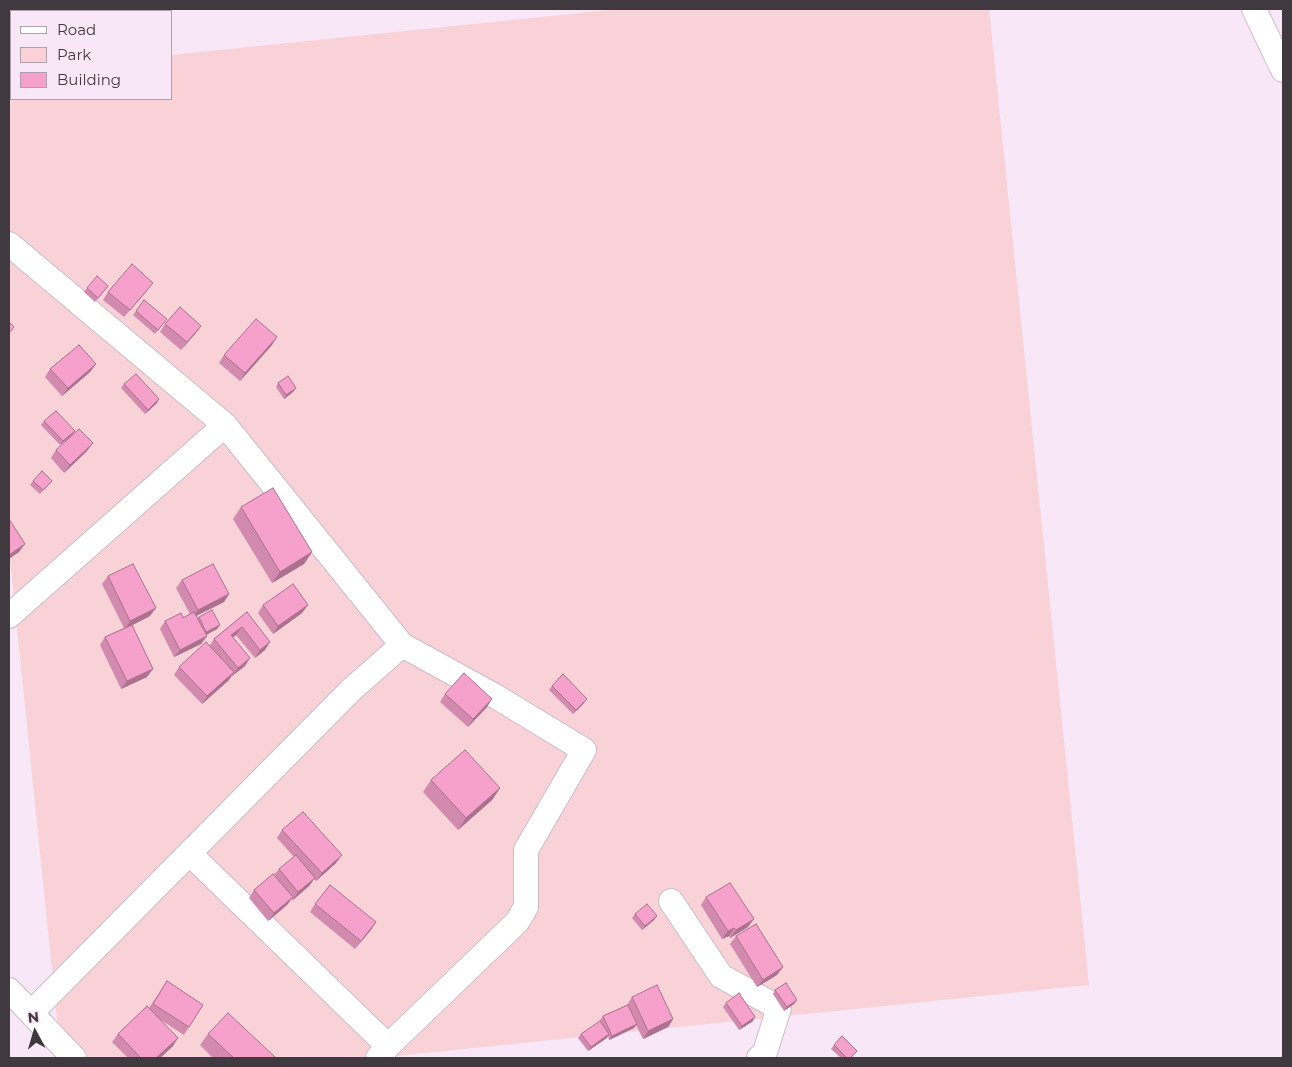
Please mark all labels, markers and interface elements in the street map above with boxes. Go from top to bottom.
legend [10,10,172,100]
text: Road [57,20,96,39]
text: Park [57,45,91,64]
text: Building [57,70,121,89]
north arrow [10,1007,60,1057]
text: N [27,1008,40,1027]

